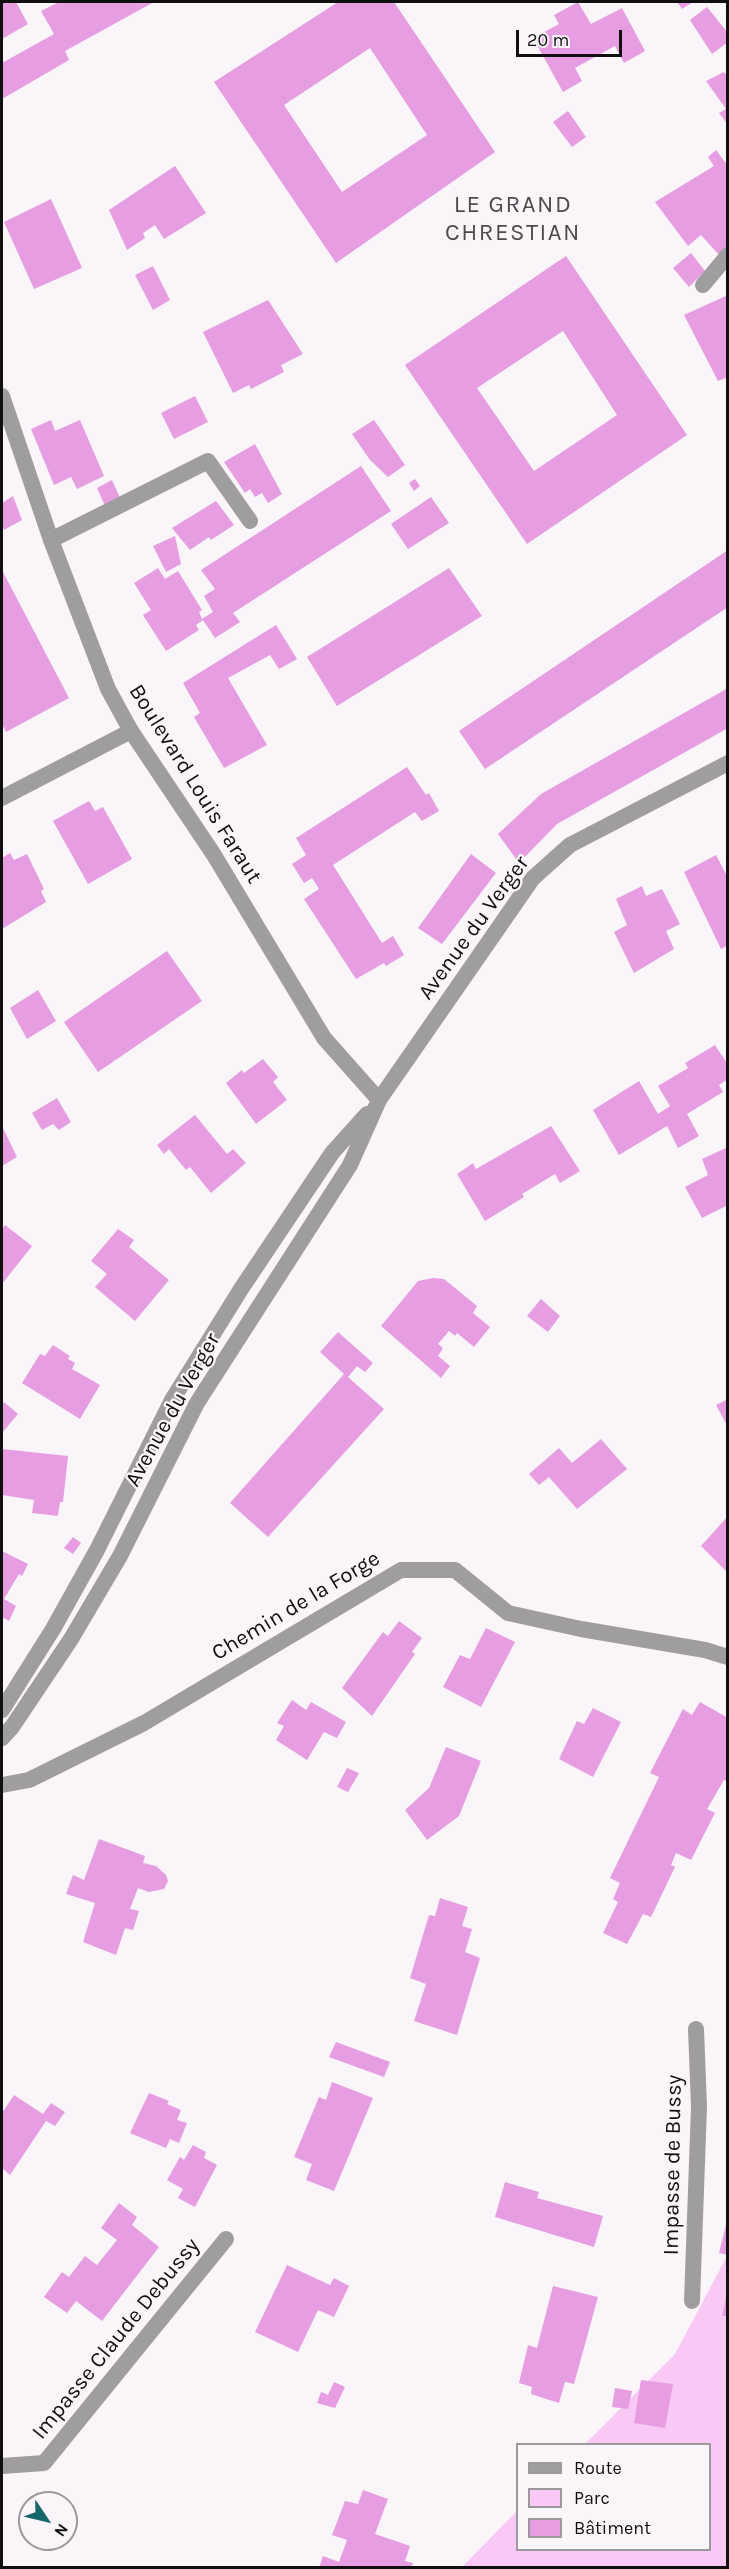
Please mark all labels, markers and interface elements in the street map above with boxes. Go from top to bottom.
scale bar [519,18,626,56]
text: 20 m [527,29,569,51]
district label: LE GRAND CHRESTIAN [445,191,581,247]
street label: Boulevard Louis Faraut [123,680,267,888]
street label: Avenue du Verger [413,851,535,1005]
street label: Avenue du Verger [120,1329,226,1491]
street label: Chemin de la Forge [207,1545,385,1667]
street label: Impasse de Bussy [658,2074,688,2256]
street label: Impasse Claude Debussy [27,2233,205,2445]
legend [516,2443,711,2551]
text: Route [574,2457,622,2479]
text: Parc [574,2487,610,2509]
north arrow [18,2491,78,2551]
text: Bâtiment [574,2517,651,2539]
text: N [50,2520,73,2541]

